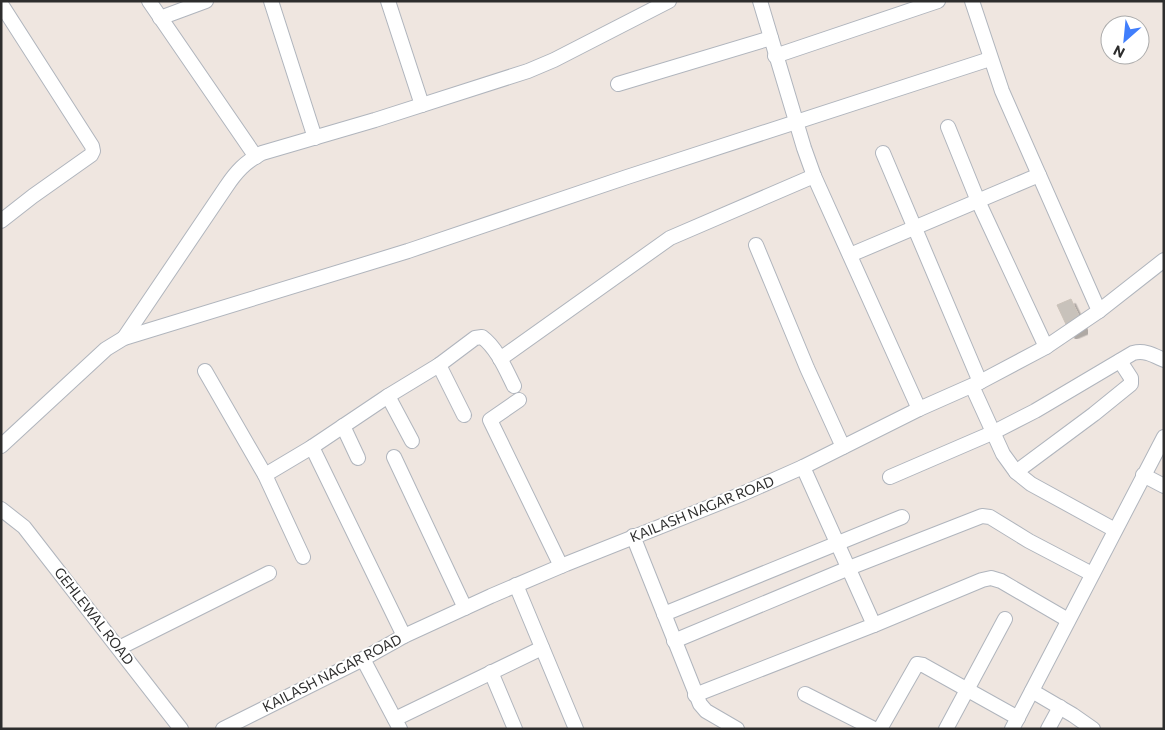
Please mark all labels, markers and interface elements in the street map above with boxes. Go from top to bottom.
north arrow [1100,15,1150,65]
text: N [1110,42,1127,62]
street label: KAILASH NAGAR ROAD [627,472,776,545]
street label: GEHLEWAL ROAD [51,564,138,668]
street label: KAILASH NAGAR ROAD [259,630,404,715]

